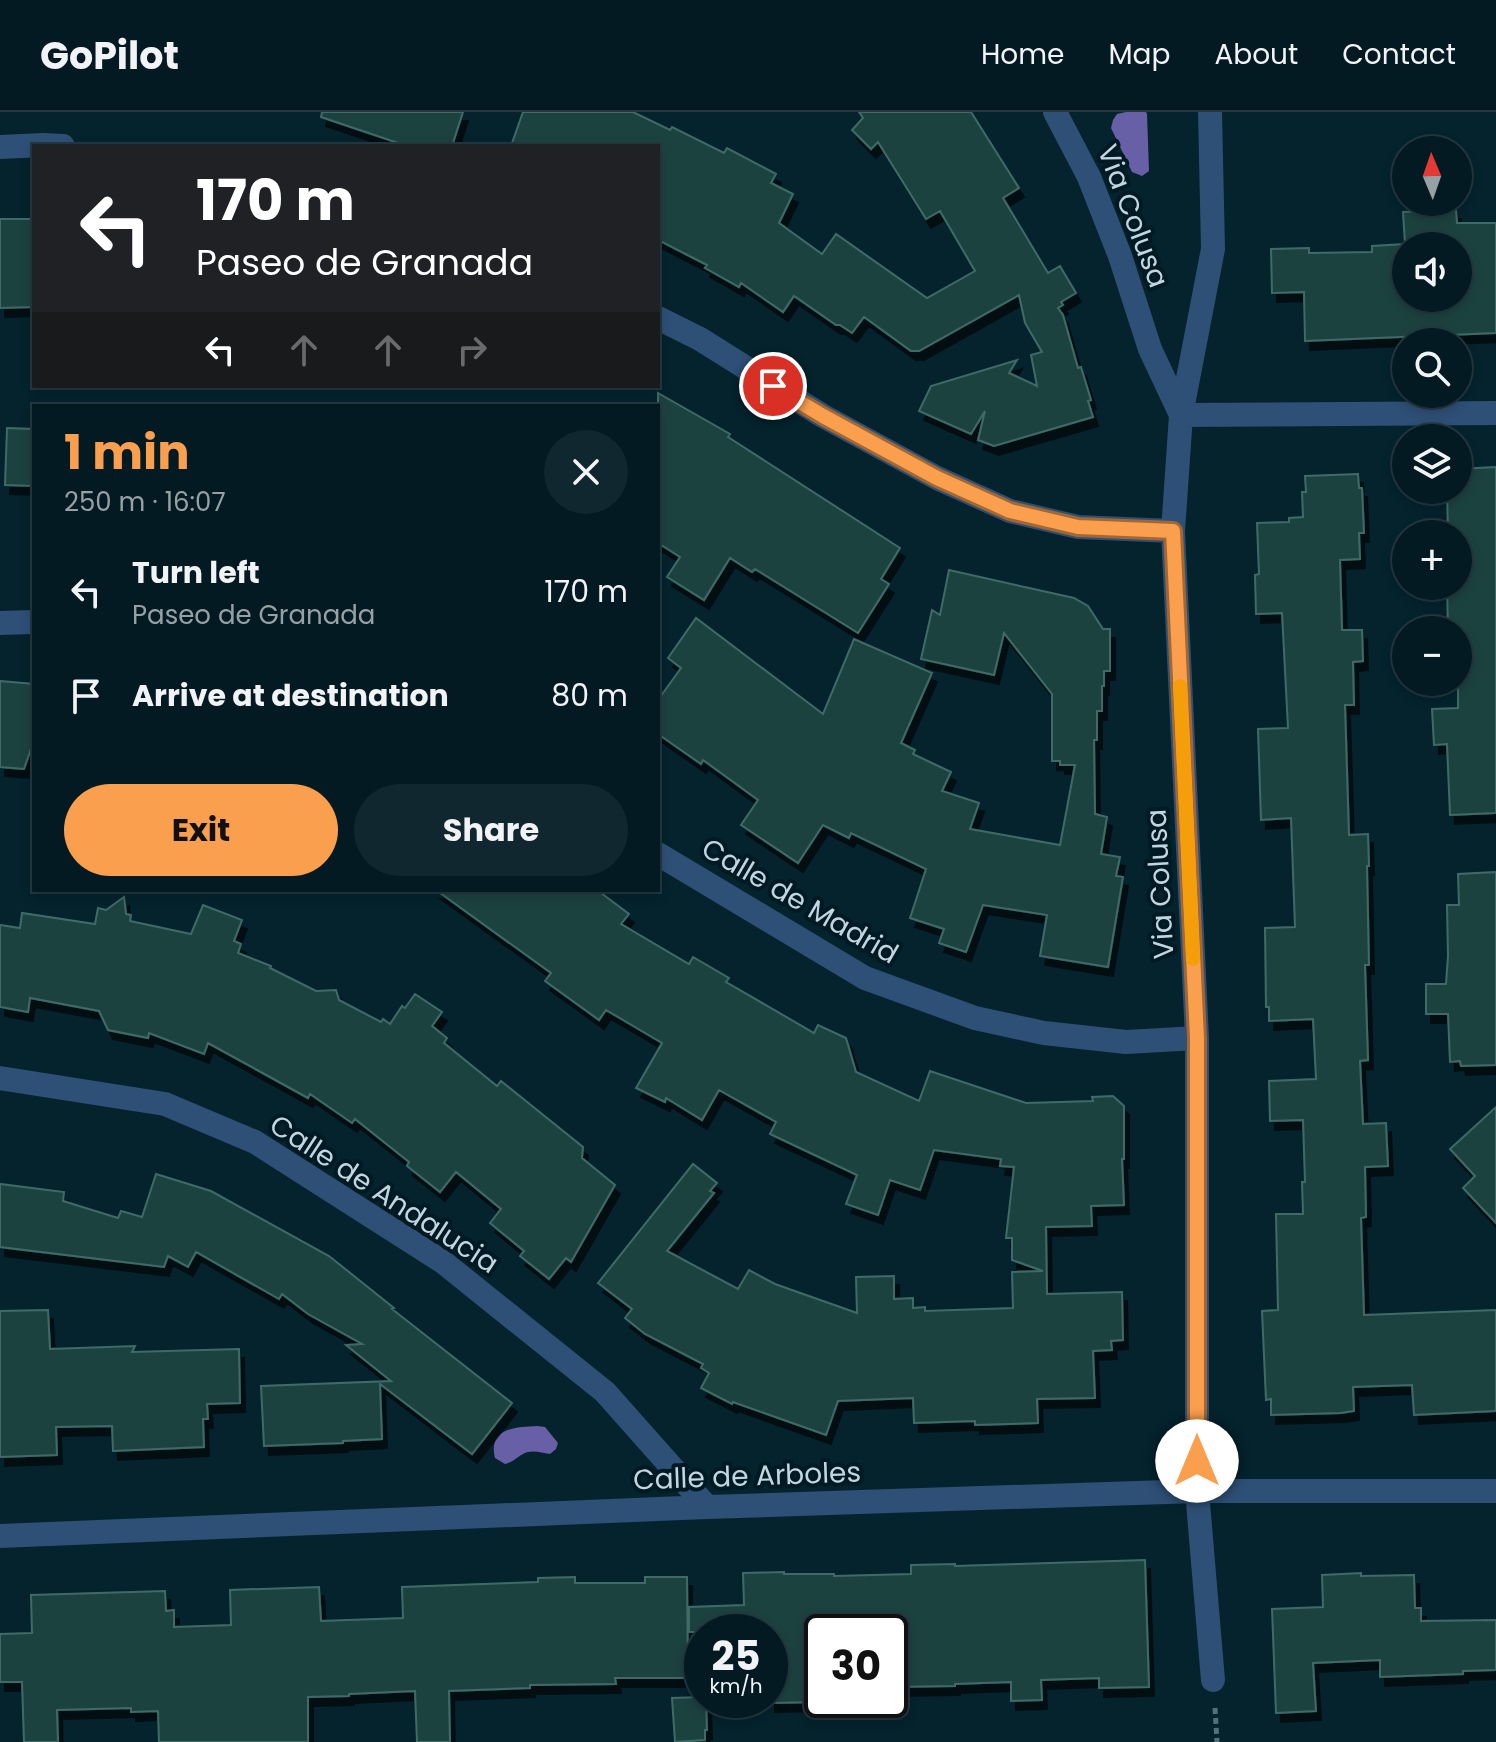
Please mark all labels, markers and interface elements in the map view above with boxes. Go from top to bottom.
text: GoPilot [40,29,179,82]
text: Home [981,35,1064,74]
text: Map [1108,35,1170,74]
text: About [1214,35,1298,74]
text: Contact [1342,35,1456,74]
north arrow [1392,136,1472,216]
map controls [1392,136,1472,696]
street label: Via Colusa [1088,139,1178,293]
text: 170 m [196,161,355,240]
icon: left [64,176,168,280]
button: sound [1392,232,1472,312]
text: Paseo de Granada [196,237,533,288]
icon: left [198,328,242,372]
icon: ahead [282,328,326,372]
icon: ahead [366,328,410,372]
icon: right [450,328,494,372]
button: search [1392,328,1472,408]
pin [739,352,807,420]
icon: arrive [751,364,795,408]
text: 1 min [64,419,190,486]
button: layers [1392,424,1472,504]
button: close [544,430,628,514]
text: 250 m · 16:07 [64,484,226,520]
button: + [1392,520,1472,600]
text: Turn left [132,551,260,594]
icon: left [64,570,108,614]
text: 170 m [544,570,628,613]
text: Paseo de Granada [132,597,375,633]
button: − [1392,616,1472,696]
icon: arrive [64,674,108,718]
text: Arrive at destination [132,674,449,717]
text: 80 m [551,674,628,717]
button: Exit [64,784,338,876]
button: Share [354,784,628,876]
street label: Via Colusa [1137,808,1183,960]
street label: Calle de Madrid [694,829,906,973]
street label: Calle de Andalucia [262,1105,506,1283]
position arrow [1155,1419,1239,1503]
street label: Calle de Arboles [632,1453,862,1499]
speed limit sign: 30 [804,1614,908,1718]
text: 25 [712,1628,760,1684]
text: km/h [709,1672,763,1700]

